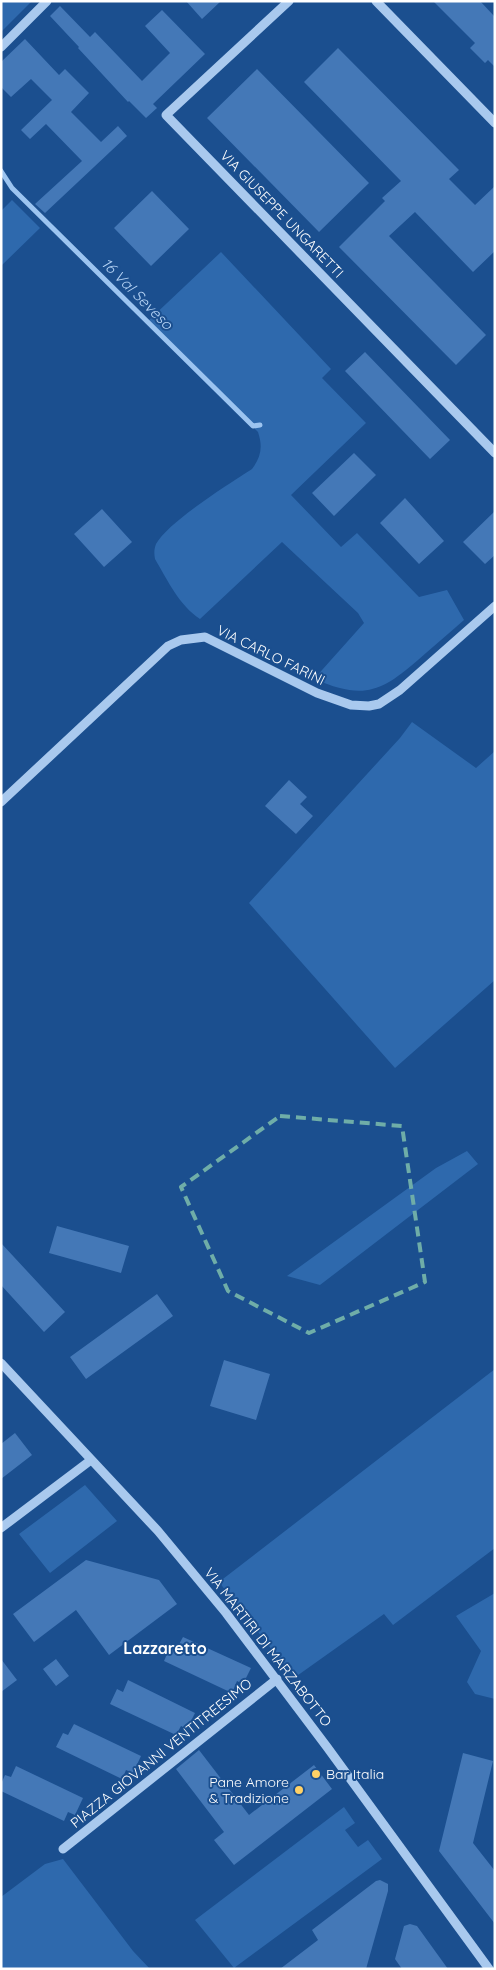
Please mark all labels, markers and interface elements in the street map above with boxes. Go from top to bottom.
street label: VIA GIUSEPPE UNGARETTI [216,147,348,281]
water label: 16 Val Seveso [98,254,178,334]
street label: VIA CARLO FARINI [214,621,328,689]
street label: VIA MARTIRI DI MARZABOTTO [200,1564,336,1730]
district label: Lazzaretto [123,1638,207,1658]
street label: PIAZZA GIOVANNI VENTITREESIMO [67,1674,255,1832]
place label: Bar Italia [326,1765,384,1783]
marker: Bar Italia [310,1768,322,1780]
place label: Pane Amore & Tradizione [209,1773,289,1807]
marker: Pane Amore & Tradizione [293,1784,305,1796]

